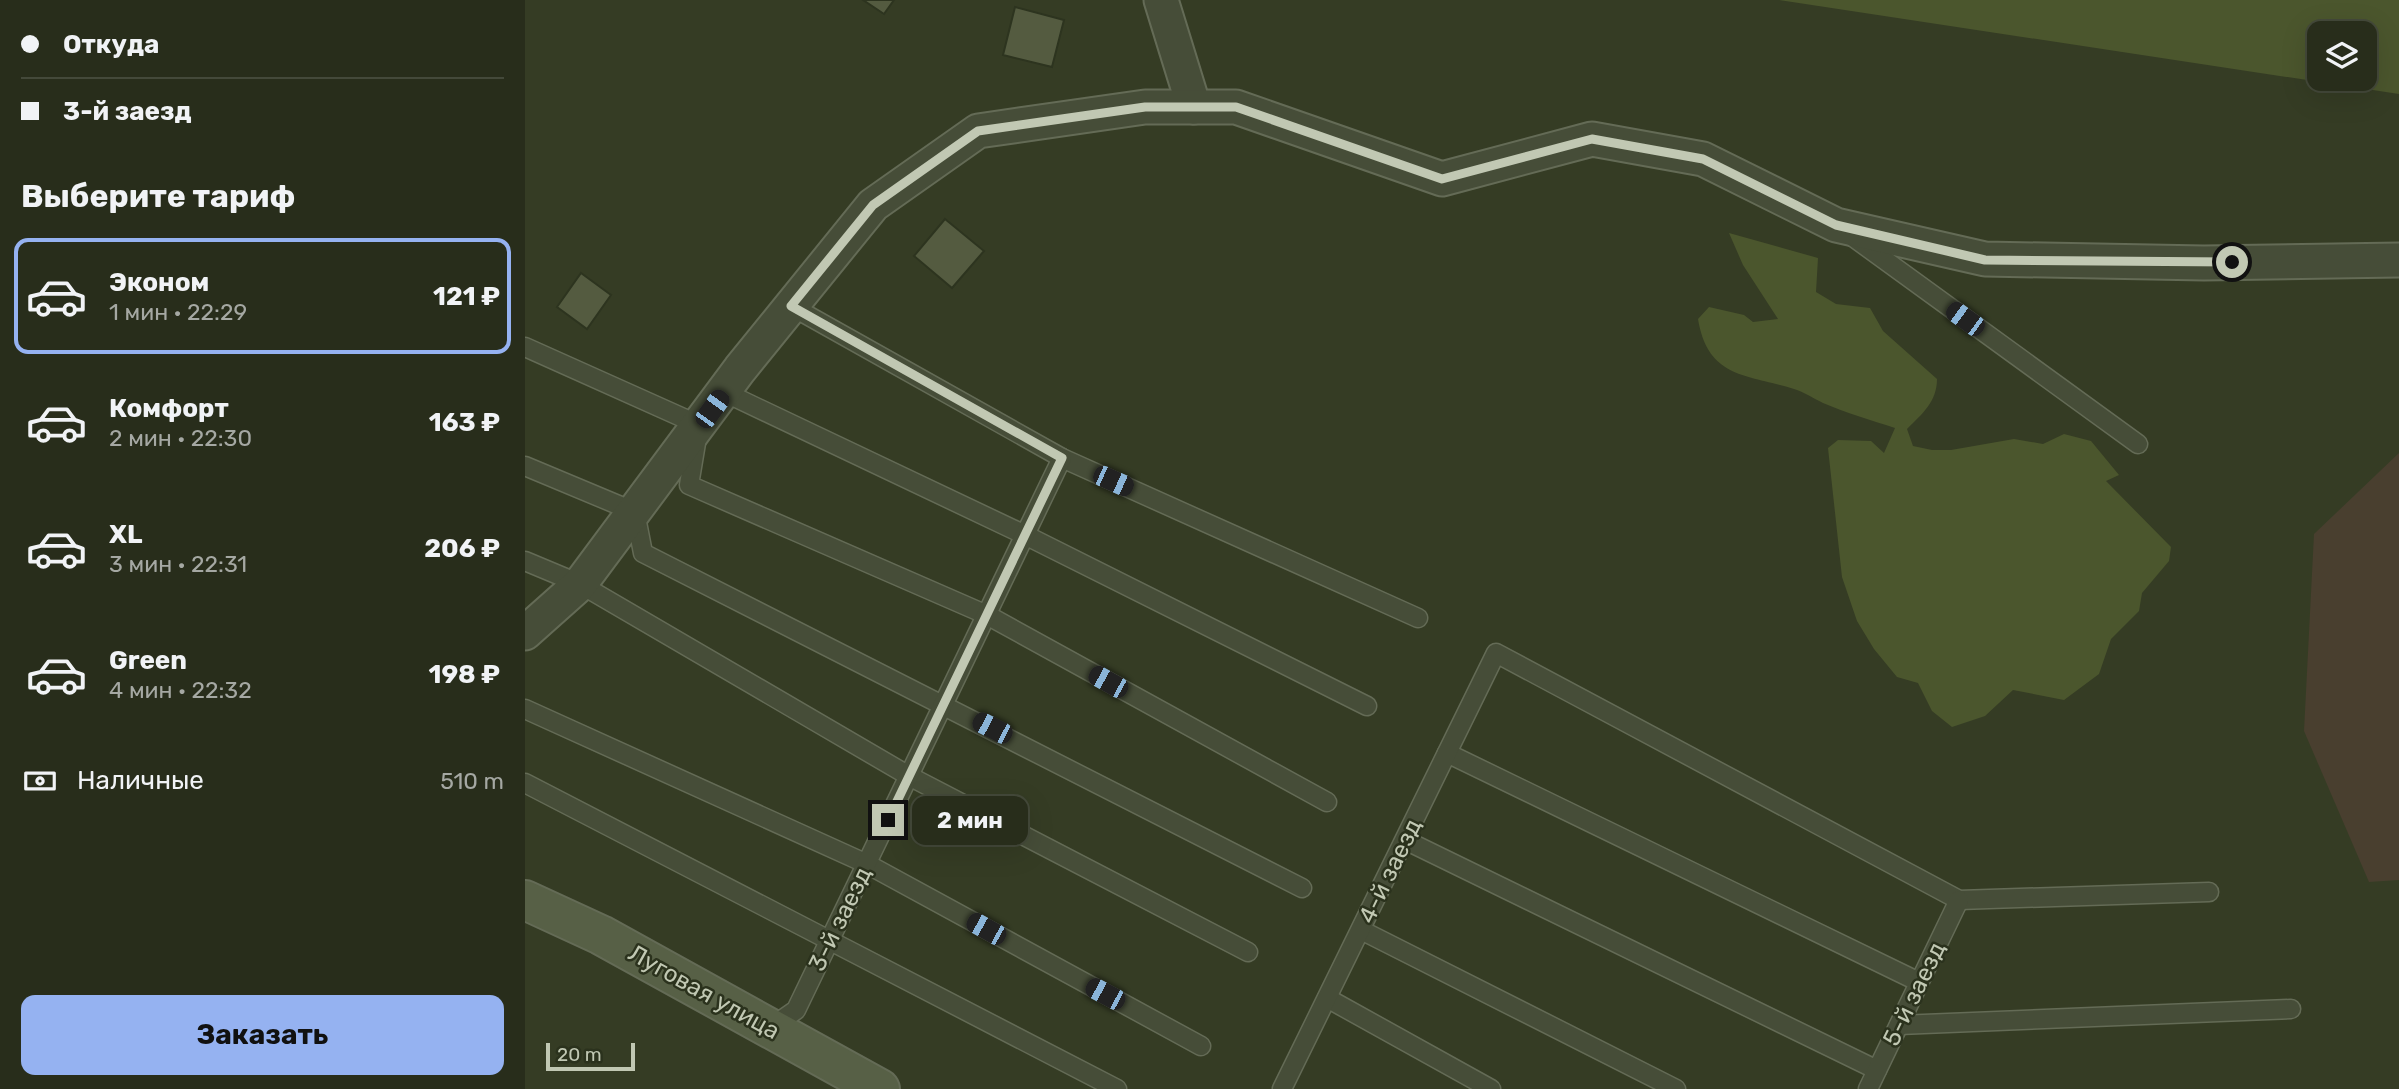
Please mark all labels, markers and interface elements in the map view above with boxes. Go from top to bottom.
map controls [2307,21,2377,91]
button: layers [2307,21,2377,91]
text: Откуда [63,29,159,60]
text: 3-й заезд [63,96,192,127]
text: Выберите тариф [21,177,295,215]
route start [2216,246,2248,278]
icon: car [25,265,88,328]
text: Эконом [109,267,209,298]
text: 121 ₽ [433,281,500,312]
text: 1 мин · 22:29 [109,298,247,326]
car [1942,298,1989,340]
car [692,386,733,432]
icon: car [25,391,88,454]
text: Комфорт [109,393,229,424]
text: 163 ₽ [429,407,500,438]
text: 2 мин · 22:30 [109,424,252,452]
car [1090,463,1137,499]
icon: car [25,517,88,580]
text: XL [109,519,142,550]
text: 206 ₽ [424,533,500,564]
text: 3 мин · 22:31 [109,550,247,578]
icon: car [25,643,88,706]
text: Green [109,645,187,676]
text: 198 ₽ [429,659,500,690]
car [1085,663,1132,701]
text: 4 мин · 22:32 [109,676,252,704]
car [969,709,1016,747]
icon: cash [21,762,59,800]
text: Наличные [77,765,204,796]
text: 510 m [440,767,504,795]
callout: 2 мин [913,796,1028,844]
route end [872,804,904,836]
text: 2 мин [937,806,1003,834]
street label: 4-й заезд [1353,814,1427,928]
street label: 3-й заезд [803,862,877,976]
car [963,910,1010,948]
street label: 5-й заезд [1877,938,1951,1050]
street label: Луговая улица [623,939,785,1045]
car [1082,975,1129,1013]
button: Заказать [21,995,504,1075]
scale bar [546,1040,635,1072]
text: 20 m [557,1043,602,1066]

